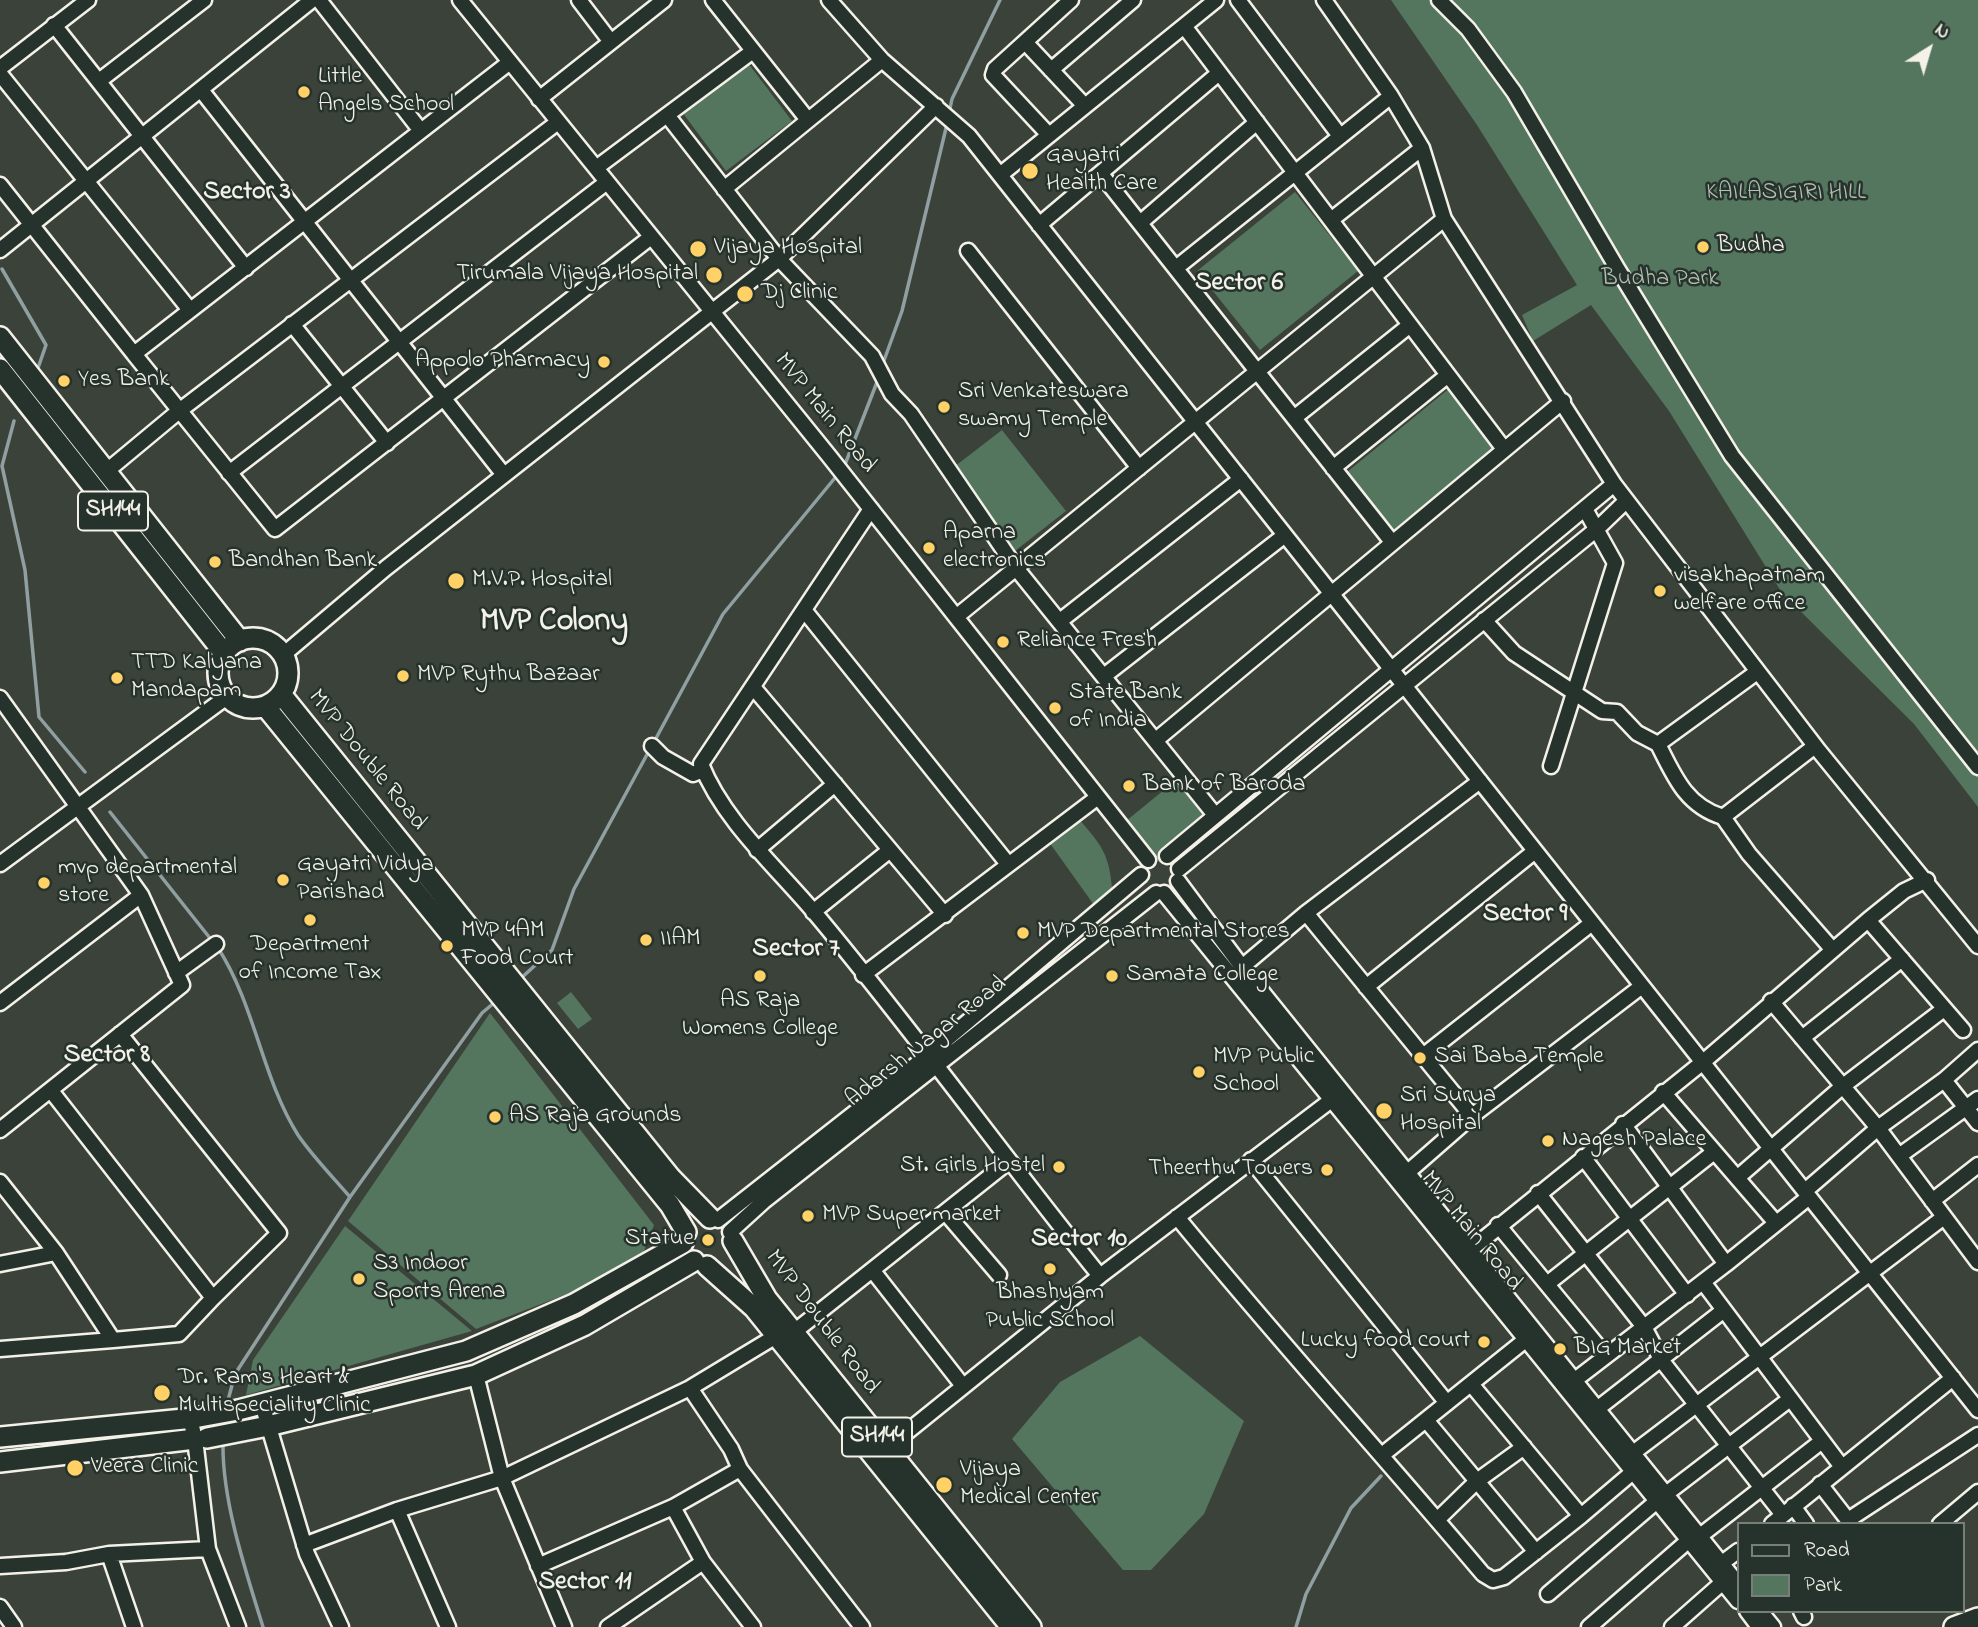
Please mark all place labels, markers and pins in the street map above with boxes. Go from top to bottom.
place label: Little Angels School [318,64,454,120]
marker: Little Angels School [296,84,312,100]
place label: Gayatri Health Care [1046,143,1157,199]
marker: Gayatri Health Care [1020,161,1040,181]
place label: Budha [1717,233,1785,261]
place label: Vijaya Hospital [714,235,862,263]
marker: Vijaya Hospital [688,239,708,259]
marker: Budha [1695,239,1711,255]
place label: Tirumala Vijaya Hospital [456,261,698,289]
marker: Tirumala Vijaya Hospital [704,265,724,285]
place label: Dj Clinic [761,280,838,308]
marker: Dj Clinic [735,284,755,304]
place label: Appolo Pharmacy [415,348,590,376]
marker: Appolo Pharmacy [596,354,612,370]
place label: Yes Bank [78,367,169,395]
marker: Yes Bank [56,373,72,389]
place label: Sri Venkateswara swamy Temple [958,379,1129,435]
marker: Sri Venkateswara swamy Temple [936,399,952,415]
place label: Aparna electronics [943,520,1046,576]
marker: Aparna electronics [921,540,937,556]
place label: Bandhan Bank [229,548,377,576]
marker: Bandhan Bank [207,554,223,570]
place label: visakhapatnam welfare office [1674,563,1825,619]
place label: M.V.P. Hospital [472,567,612,595]
marker: M.V.P. Hospital [446,571,466,591]
marker: visakhapatnam welfare office [1652,583,1668,599]
place label: Reliance Fresh [1017,628,1157,656]
marker: Reliance Fresh [995,634,1011,650]
place label: TTD Kalyana Mandapam [131,650,262,706]
place label: MVP Rythu Bazaar [417,662,600,690]
marker: MVP Rythu Bazaar [395,668,411,684]
marker: TTD Kalyana Mandapam [109,670,125,686]
place label: State Bank of India [1069,680,1182,736]
marker: State Bank of India [1047,700,1063,716]
place label: Bank of Baroda [1143,772,1306,800]
marker: Bank of Baroda [1121,778,1137,794]
place label: Gayatri Vidya Parishad [297,852,434,908]
place label: mvp departmental store [58,855,237,911]
marker: Gayatri Vidya Parishad [275,872,291,888]
marker: mvp departmental store [36,875,52,891]
marker: Department of Income Tax [302,912,318,928]
place label: MVP 4AM Food Court [461,918,574,974]
place label: MVP Departmental Stores [1037,919,1290,947]
marker: MVP Departmental Stores [1015,925,1031,941]
place label: IIAM [660,926,701,954]
place label: Department of Income Tax [238,932,382,988]
marker: IIAM [638,932,654,948]
marker: MVP 4AM Food Court [439,938,455,954]
place label: Samata College [1126,962,1278,990]
marker: AS Raja Womens College [752,968,768,984]
marker: Samata College [1104,968,1120,984]
place label: AS Raja Womens College [682,988,838,1044]
place label: MVP Public School [1213,1044,1314,1100]
place label: Sai Baba Temple [1434,1044,1604,1072]
marker: Sai Baba Temple [1412,1050,1428,1066]
marker: MVP Public School [1191,1064,1207,1080]
place label: Sri Surya Hospital [1400,1083,1496,1139]
marker: Sri Surya Hospital [1374,1101,1394,1121]
place label: AS Raja Grounds [509,1103,681,1131]
marker: AS Raja Grounds [487,1109,503,1125]
place label: Nagesh Palace [1562,1127,1706,1155]
marker: Nagesh Palace [1540,1133,1556,1149]
place label: St. Girls Hostel [900,1153,1045,1181]
place label: Theerthu Towers [1148,1156,1313,1184]
marker: St. Girls Hostel [1051,1159,1067,1175]
marker: Theerthu Towers [1319,1162,1335,1178]
place label: MVP Super market [822,1202,1001,1230]
marker: MVP Super market [800,1208,816,1224]
place label: Statue [625,1226,694,1254]
marker: Statue [700,1232,716,1248]
place label: S3 Indoor Sports Arena [373,1251,505,1307]
marker: Bhashyam Public School [1042,1261,1058,1277]
marker: S3 Indoor Sports Arena [351,1271,367,1287]
place label: Bhashyam Public School [986,1280,1114,1336]
place label: Lucky food court [1301,1328,1470,1356]
marker: Lucky food court [1476,1334,1492,1350]
place label: BIG Market [1574,1335,1681,1363]
marker: BIG Market [1552,1341,1568,1357]
place label: Dr. Ram's Heart & Multispeciality Clinic [178,1365,371,1421]
marker: Dr. Ram's Heart & Multispeciality Clinic [152,1383,172,1403]
place label: Veera Clinic [91,1454,199,1482]
place label: Vijaya Medical Center [960,1457,1099,1513]
marker: Veera Clinic [65,1458,85,1478]
marker: Vijaya Medical Center [934,1475,954,1495]

